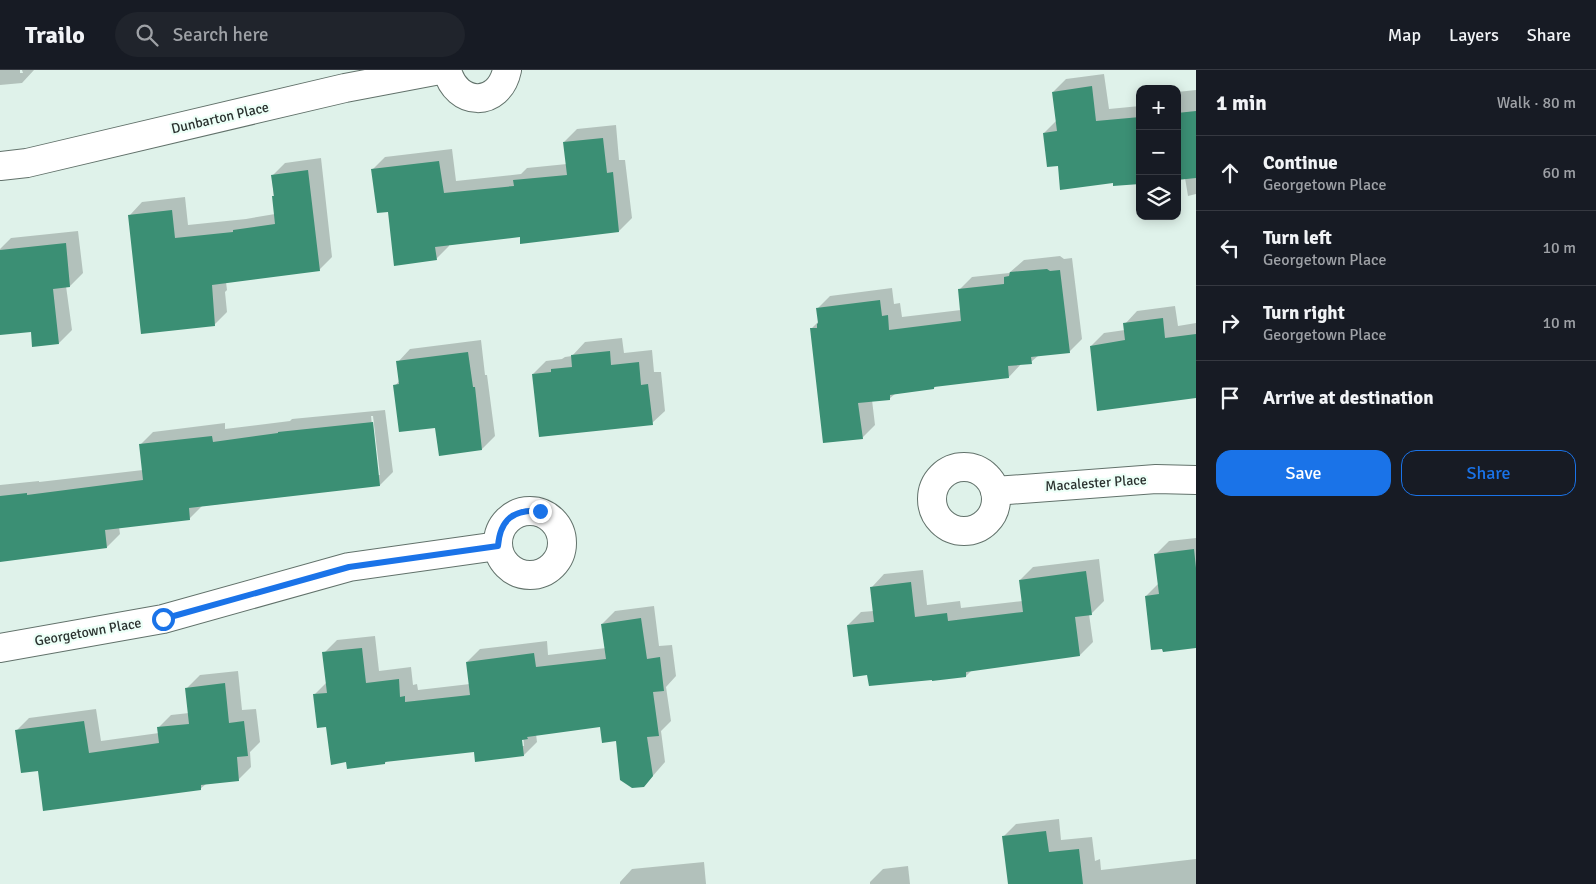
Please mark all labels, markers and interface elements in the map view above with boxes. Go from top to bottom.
search box [115,12,465,57]
text: Trailo [25,20,85,50]
icon: search [133,21,161,49]
text: Search here [173,23,269,47]
text: Map [1388,24,1421,46]
text: Layers [1449,24,1499,46]
text: Share [1527,24,1571,46]
map controls [1136,85,1181,220]
button: + [1136,85,1181,130]
text: 1 min [1216,90,1267,116]
text: Walk · 80 m [1497,93,1576,113]
street label: Dunbarton Place [170,99,270,137]
button: − [1136,130,1181,175]
text: Continue [1263,151,1338,175]
icon: ahead [1216,159,1244,187]
text: 60 m [1542,163,1576,183]
button: layers [1136,175,1181,220]
text: Georgetown Place [1263,175,1387,195]
text: Turn left [1263,226,1332,250]
icon: left [1216,234,1244,262]
text: 10 m [1542,238,1576,258]
text: Georgetown Place [1263,250,1387,270]
text: Turn right [1263,301,1345,325]
icon: right [1216,309,1244,337]
text: 10 m [1542,313,1576,333]
text: Georgetown Place [1263,325,1387,345]
icon: arrive [1216,384,1244,412]
text: Arrive at destination [1263,386,1434,410]
button: Save [1216,450,1391,496]
button: Share [1401,450,1576,496]
street label: Macalester Place [1045,471,1147,495]
route end [529,500,552,523]
route start [152,608,175,631]
street label: Georgetown Place [33,614,143,650]

